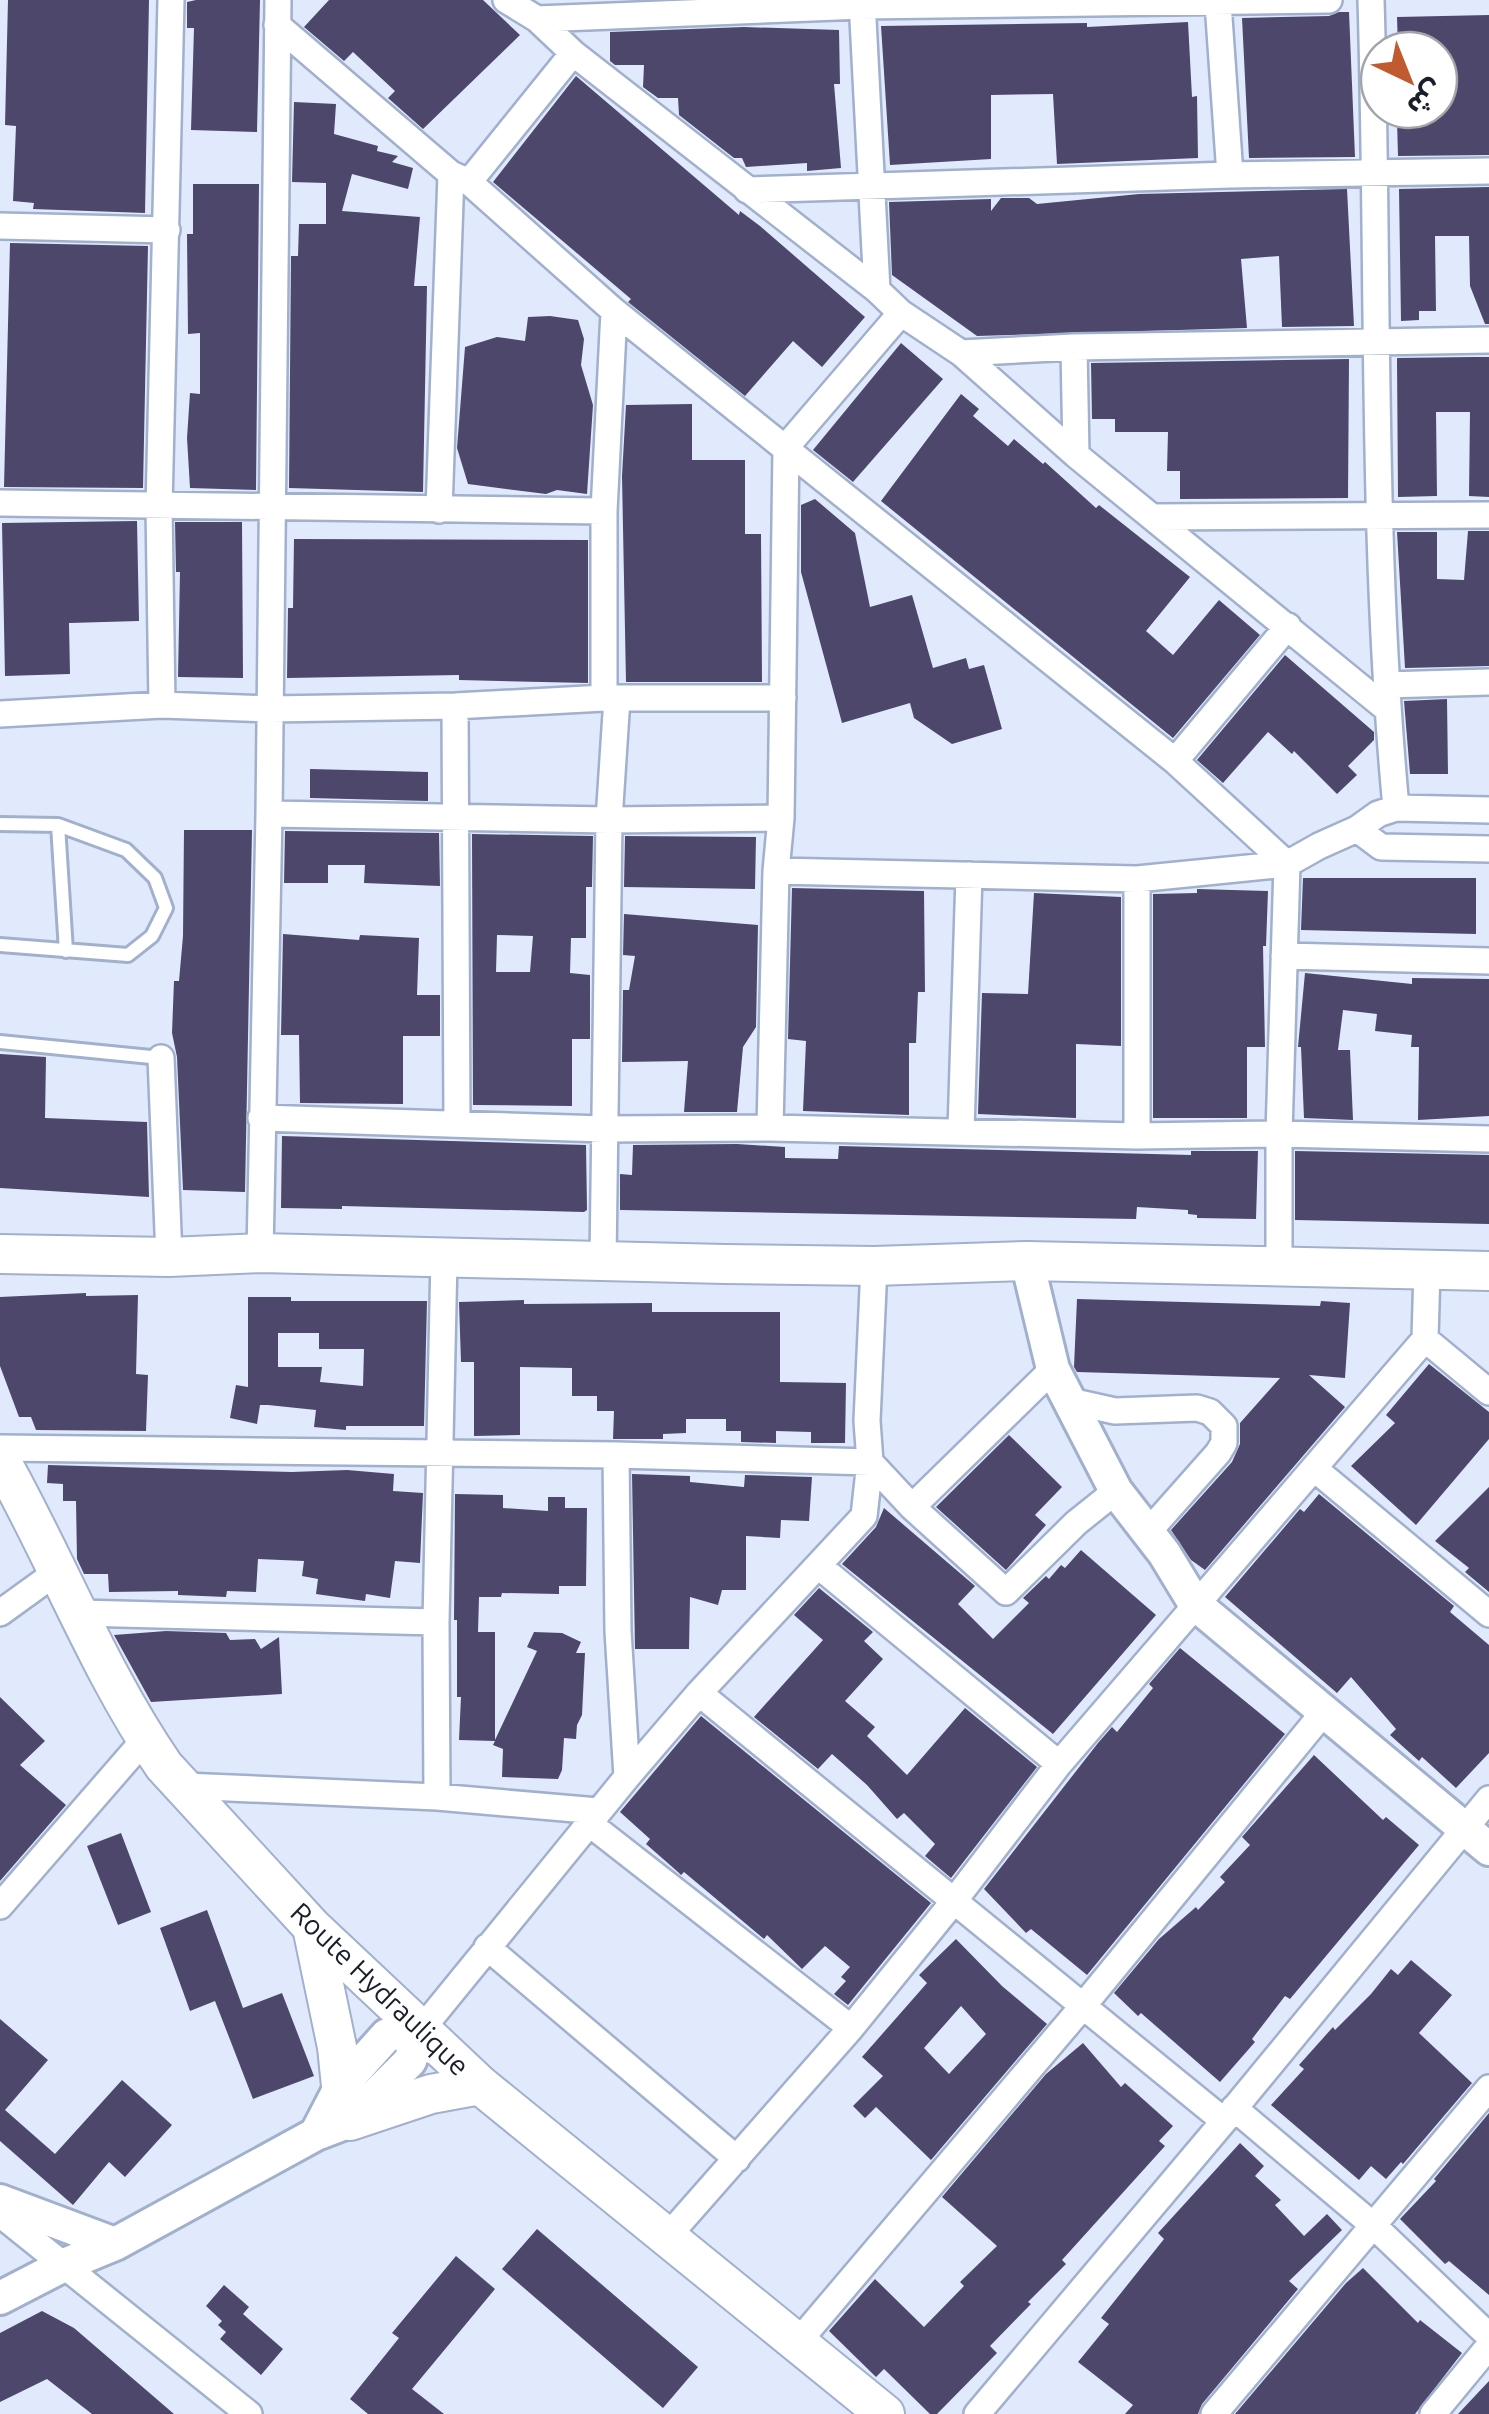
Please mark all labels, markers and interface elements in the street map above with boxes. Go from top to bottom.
north arrow [1359,30,1459,130]
text: ش [1401,73,1451,123]
street label: Route Hydraulique [285,1896,476,2081]

